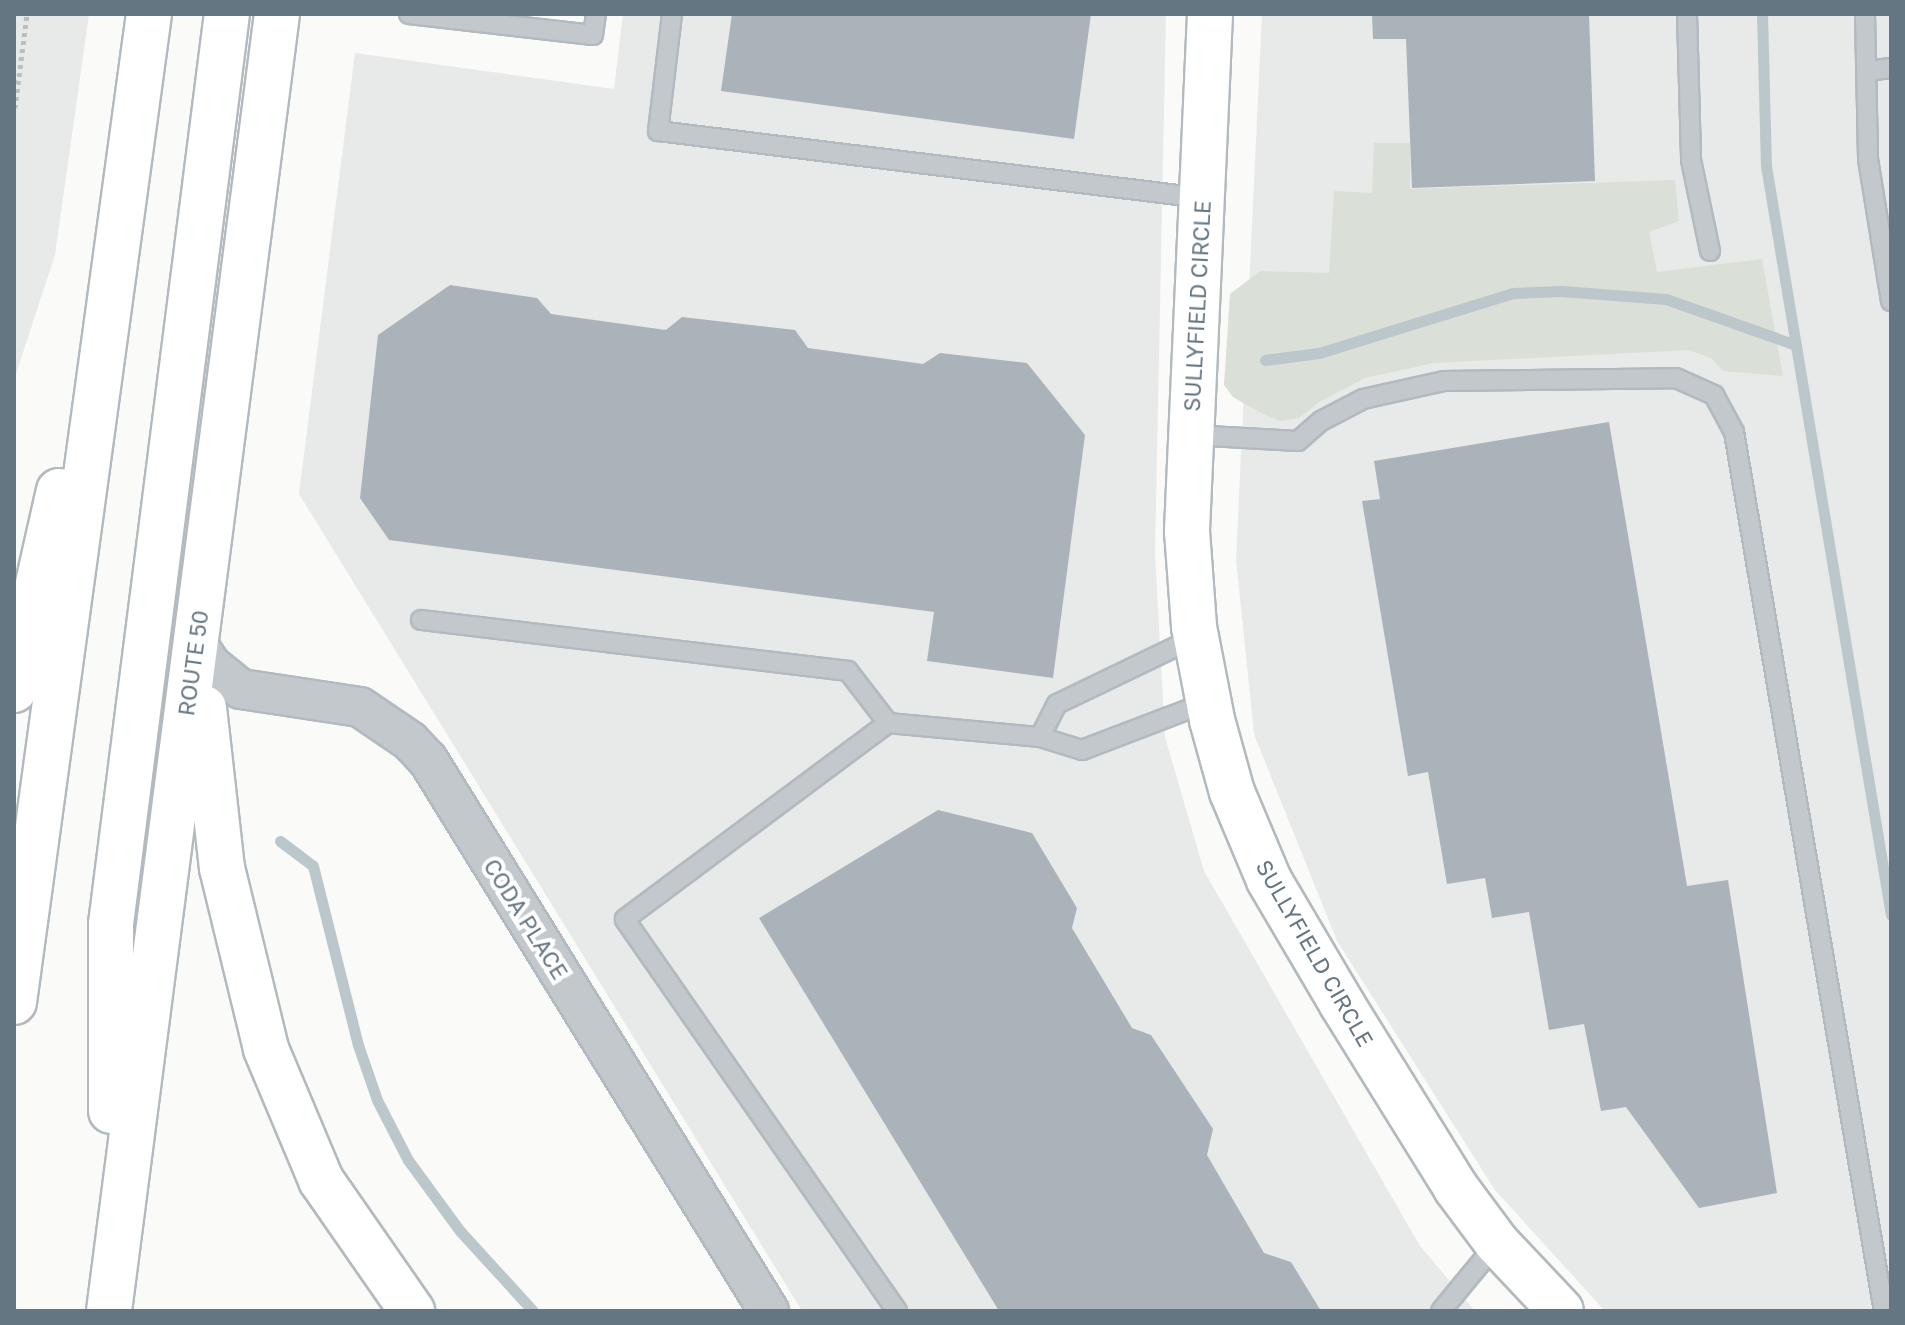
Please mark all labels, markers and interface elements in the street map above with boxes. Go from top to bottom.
street label: SULLYFIELD CIRCLE [1178,200,1216,412]
street label: ROUTE 50 [173,609,213,717]
street label: CODA PLACE [479,854,573,984]
street label: SULLYFIELD CIRCLE [1251,855,1379,1051]

